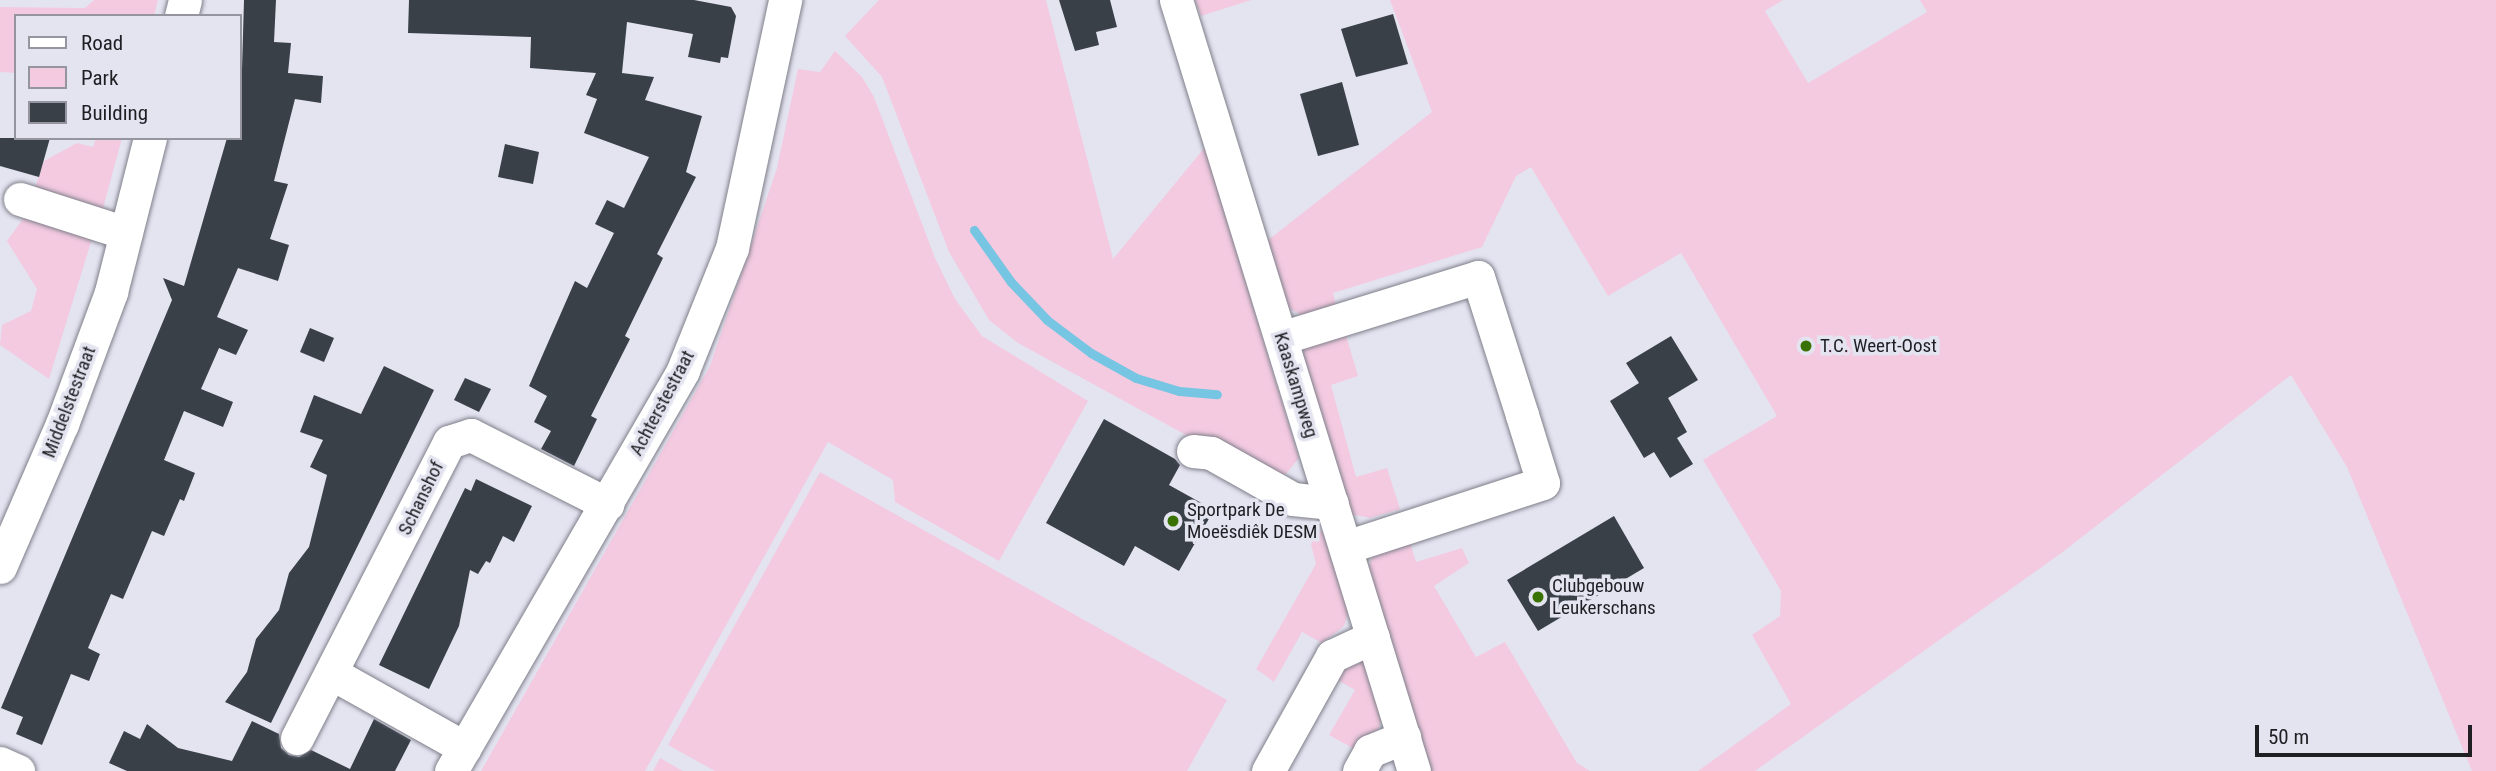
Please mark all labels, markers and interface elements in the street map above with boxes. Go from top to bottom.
legend [14,14,242,140]
text: Road [81,31,123,55]
text: Park [81,66,118,90]
text: Building [81,101,148,125]
street label: Kaaskampweg [1269,329,1323,441]
place label: T.C. Weert-Oost [1820,335,1937,357]
marker: T.C. Weert-Oost [1798,338,1814,354]
street label: Middelstestraat [37,343,101,461]
street label: Achterstestraat [625,346,699,460]
street label: Schanshof [393,457,449,539]
place label: Sportpark De Moeësdiêk DESM [1187,499,1317,543]
marker: Sportpark De Moeësdiêk DESM [1165,513,1181,529]
place label: Clubgebouw Leukerschans [1552,575,1656,619]
marker: Clubgebouw Leukerschans [1530,589,1546,605]
scale bar [2258,712,2475,756]
text: 50 m [2268,725,2309,749]

